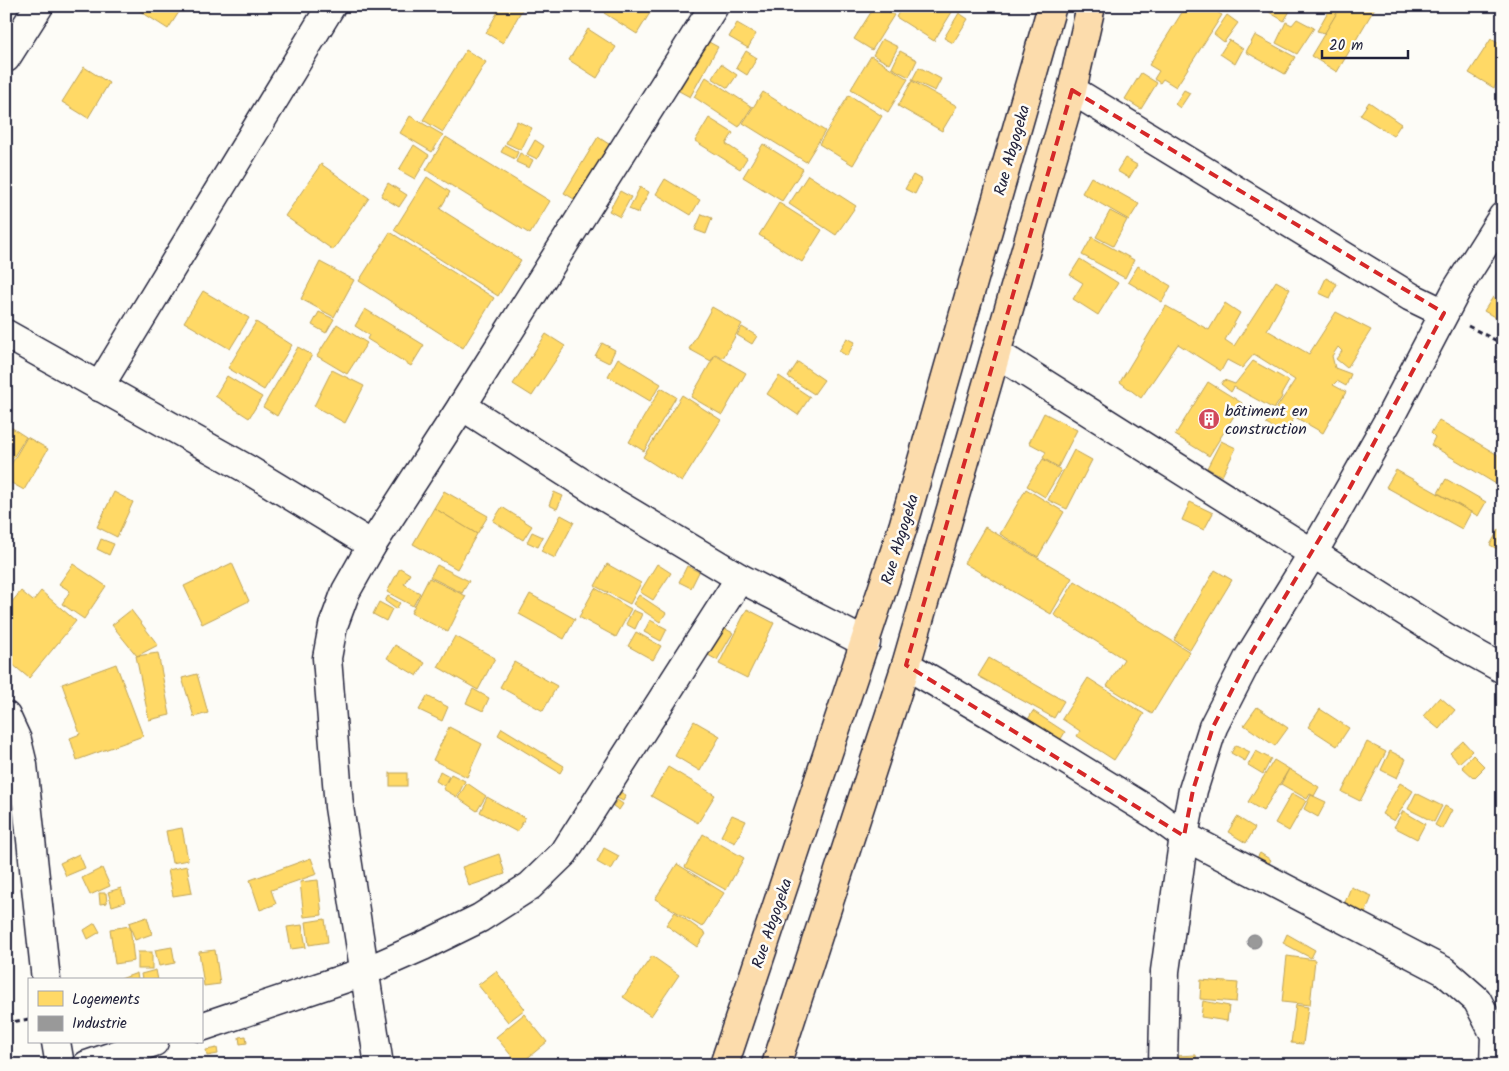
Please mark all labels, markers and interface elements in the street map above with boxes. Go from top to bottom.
scale bar [1322,28,1408,60]
text: 20 m [1329,34,1363,58]
street label: Rue Abgogeka [988,102,1037,199]
place label: bâtiment en construction [1225,399,1308,442]
building icon: bâtiment en construction [1197,407,1221,431]
street label: Rue Abgogeka [875,491,926,588]
street label: Rue Abgogeka [745,875,799,972]
legend [28,978,202,1044]
text: Logements [72,988,140,1012]
text: Industrie [72,1012,127,1036]

